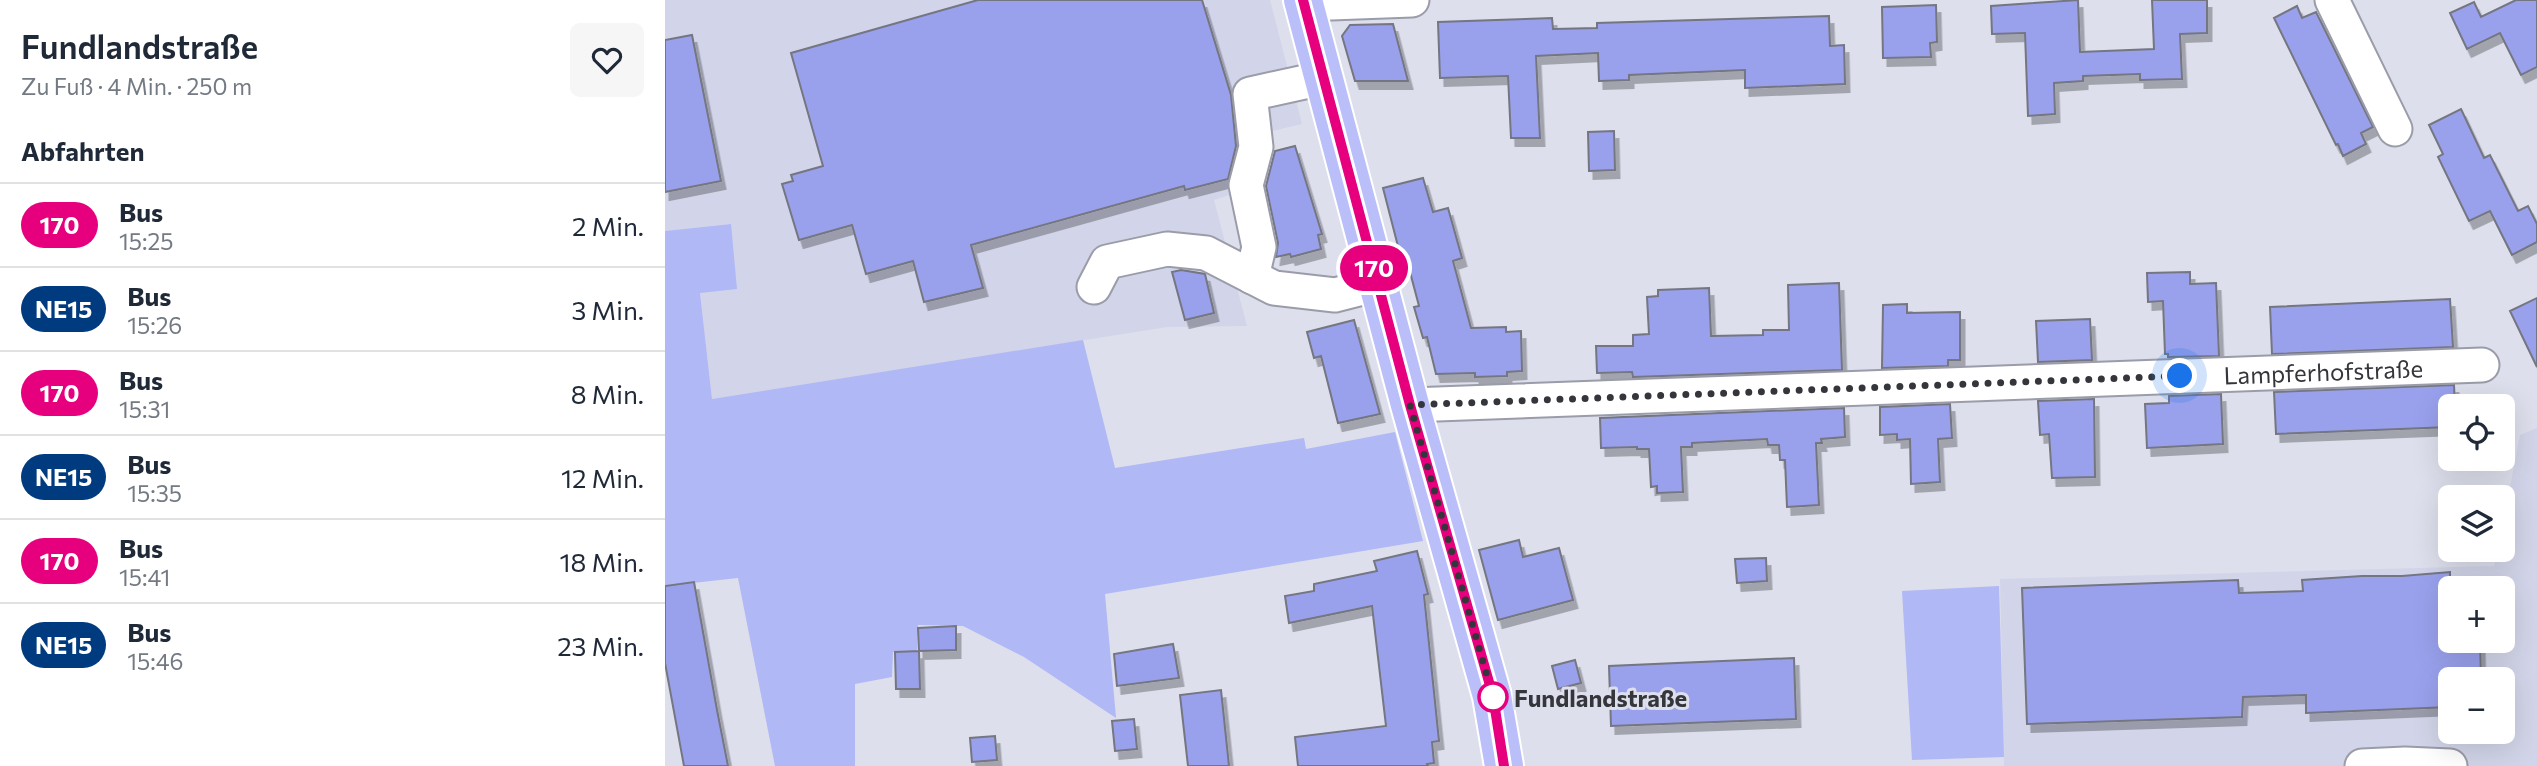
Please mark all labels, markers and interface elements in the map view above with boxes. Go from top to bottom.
button: heart [570,23,644,97]
text: Fundlandstraße [21,25,258,66]
text: Zu Fuß · 4 Min. · 250 m [21,72,252,100]
text: Abfahrten [21,135,144,166]
text: Bus [119,196,163,227]
text: 170 [40,210,79,239]
text: 2 Min. [572,210,644,241]
text: 15:25 [119,227,173,255]
line badge: 170 [1334,245,1414,291]
text: 170 [1354,253,1394,282]
text: Bus [127,280,171,311]
text: NE15 [35,294,92,323]
text: 3 Min. [572,294,644,325]
text: 15:26 [127,311,182,339]
street label: Lampferhofstraße [2223,353,2424,389]
your location [2162,358,2197,393]
text: Bus [119,364,163,395]
text: 170 [40,378,79,407]
text: 8 Min. [571,378,644,409]
map controls [2438,394,2515,744]
button: locate [2438,394,2515,471]
text: 15:31 [119,395,170,423]
text: Bus [127,448,171,479]
text: NE15 [35,462,92,491]
text: 12 Min. [561,462,644,493]
text: 15:35 [127,479,182,507]
button: layers [2438,485,2515,562]
text: Bus [119,532,163,563]
text: 170 [40,546,79,575]
text: 18 Min. [560,546,644,577]
text: 15:41 [119,563,170,591]
button: + [2438,576,2515,653]
text: Bus [127,616,171,647]
text: NE15 [35,630,92,659]
text: 23 Min. [557,630,644,661]
text: 15:46 [127,647,183,675]
button: − [2438,667,2515,744]
marker: Fundlandstraße [1478,682,1508,712]
place label: Fundlandstraße [1514,683,1687,712]

